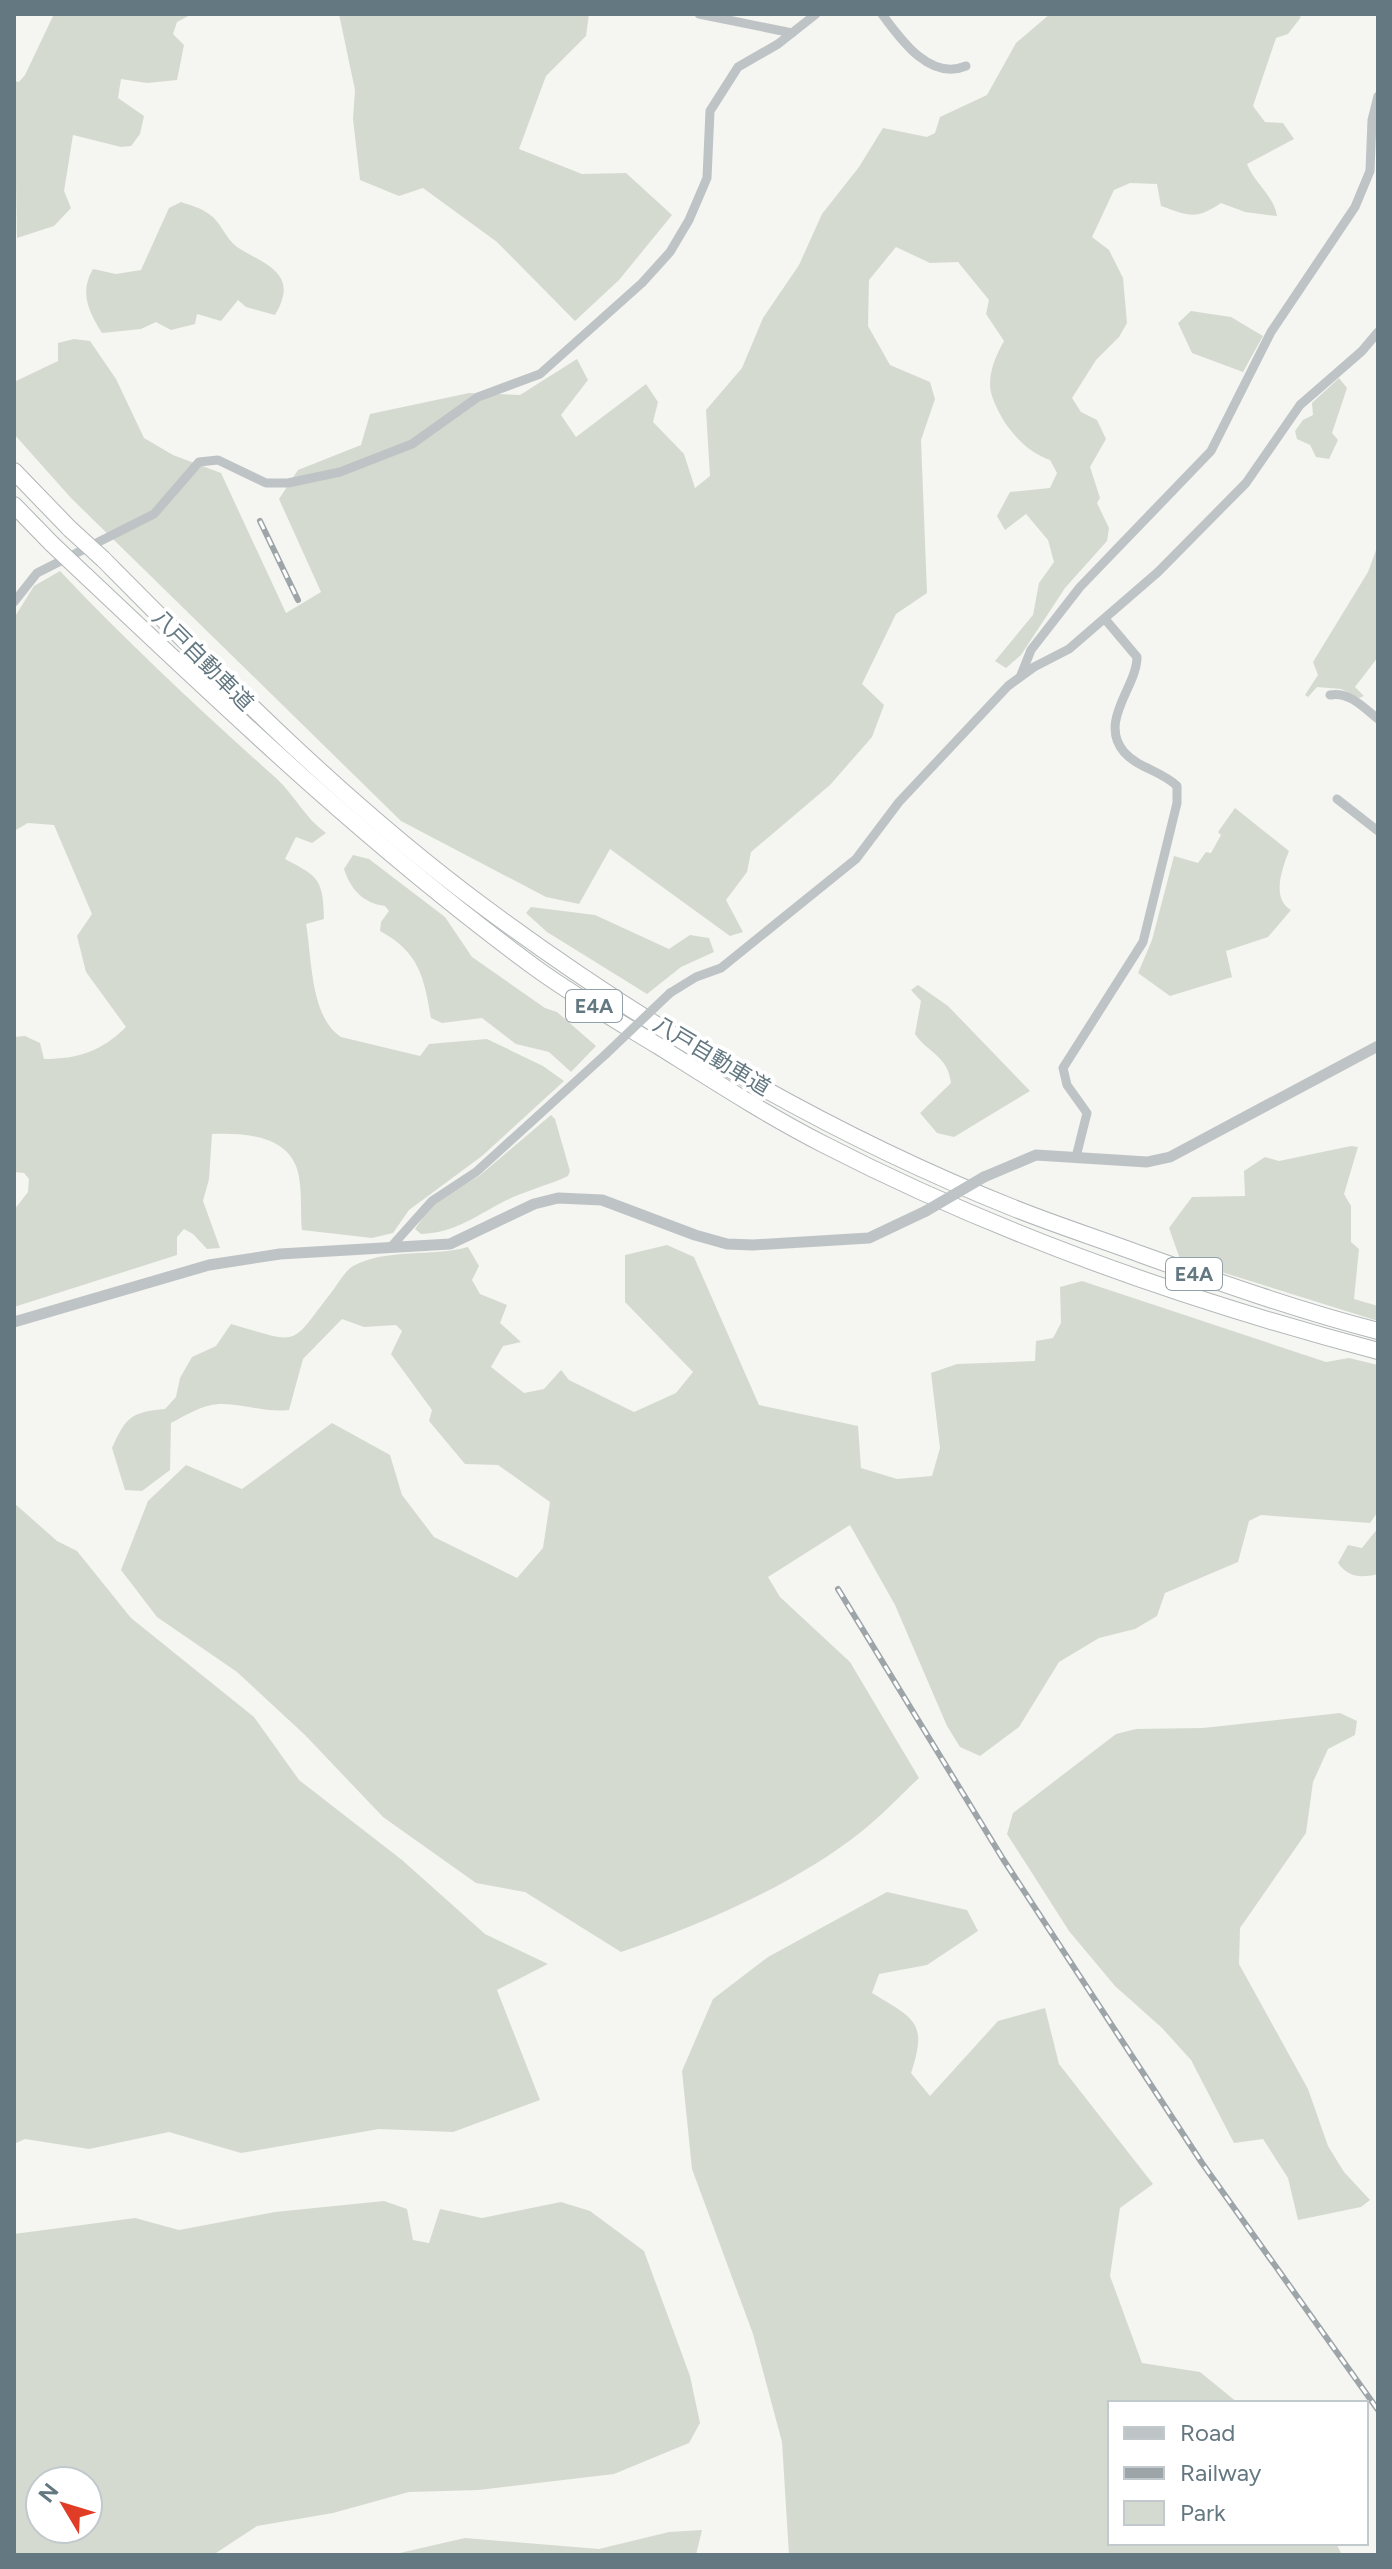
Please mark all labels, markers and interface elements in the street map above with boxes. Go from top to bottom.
street label: 八戸自動車道 [147,604,259,716]
road number: E4A [566,990,622,1022]
street label: 八戸自動車道 [648,1010,776,1102]
road number: E4A [1166,1258,1222,1290]
legend [1108,2401,1368,2545]
text: Road [1180,2418,1235,2447]
text: Railway [1180,2458,1262,2487]
north arrow [24,2465,104,2545]
text: N [33,2478,65,2508]
text: Park [1180,2498,1226,2527]

